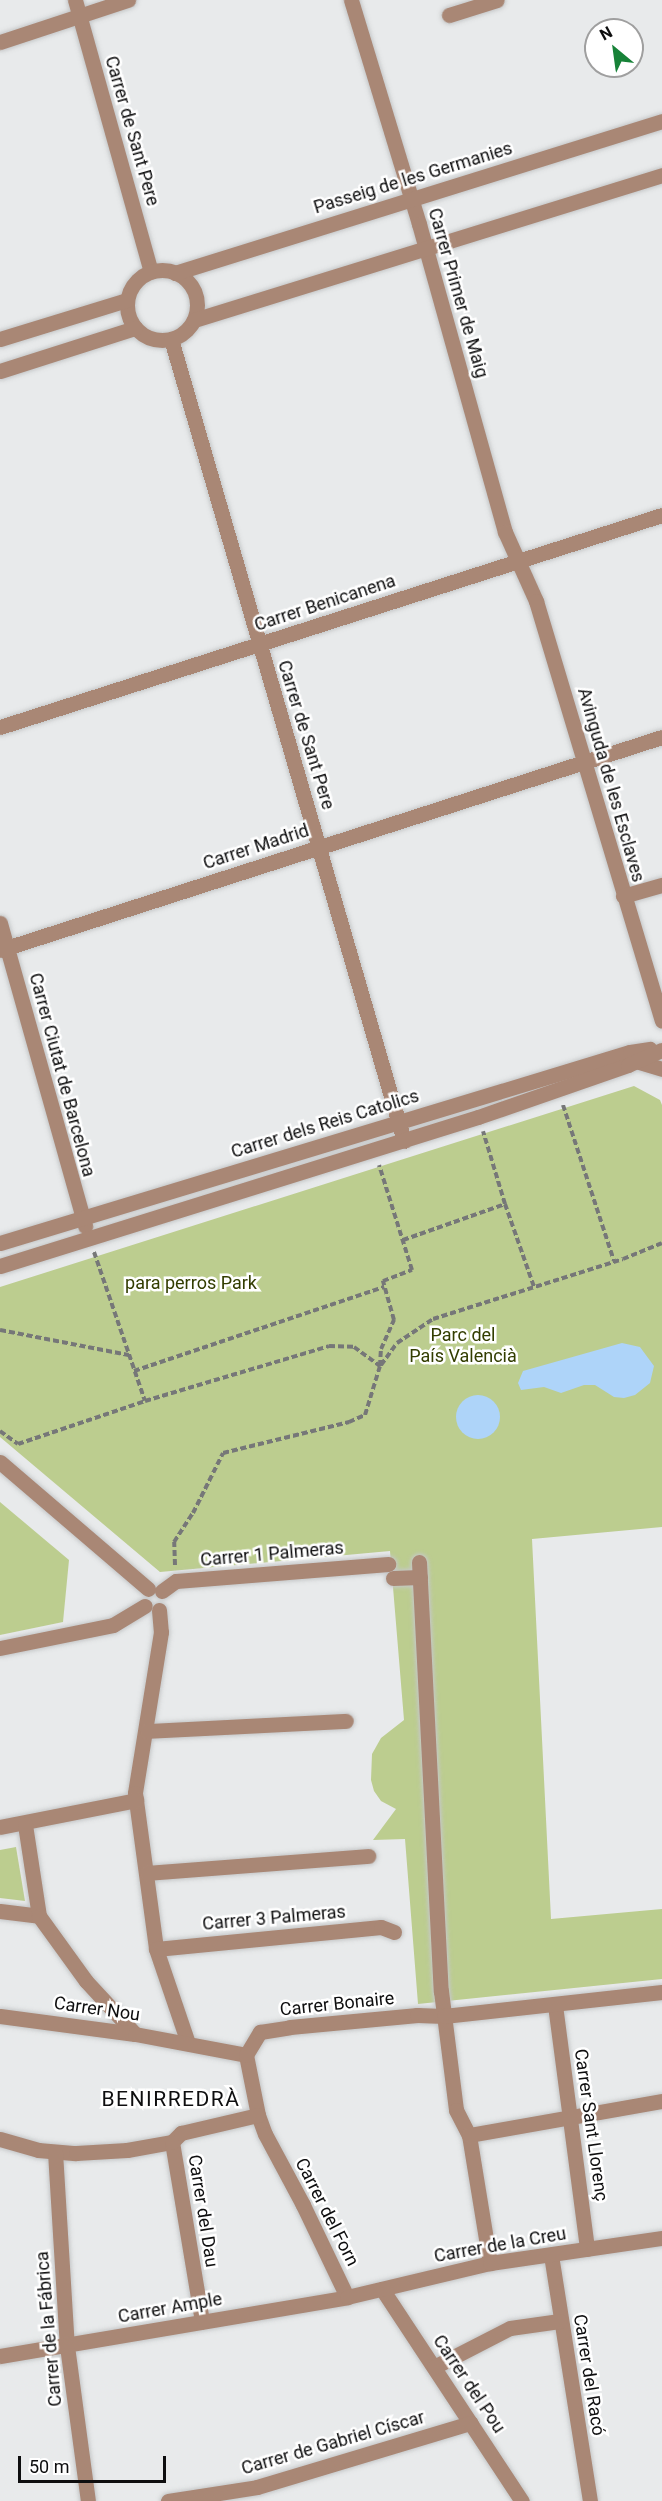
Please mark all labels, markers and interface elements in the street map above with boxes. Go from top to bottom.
north arrow [584,18,644,78]
text: N [596,23,616,45]
street label: Carrer de Sant Pere [100,54,164,208]
street label: Passeig de les Germanies [311,137,515,219]
street label: Carrer Primer de Maig [423,206,493,380]
street label: Carrer Benicanena [252,570,398,636]
street label: Carrer de Sant Pere [273,658,339,812]
street label: Avinguda de les Esclaves [573,685,649,885]
street label: Carrer Madrid [200,820,312,874]
street label: Carrer Ciutat de Barcelona [24,971,100,1179]
street label: Carrer dels Reis Catolics [229,1085,421,1163]
park label: para perros Park [125,1272,257,1294]
park label: Parc del País Valencià [409,1325,517,1368]
street label: Carrer 1 Palmeras [199,1537,345,1571]
street label: Carrer 3 Palmeras [201,1901,347,1935]
street label: Carrer Bonaire [279,1987,395,2021]
street label: Carrer Nou [53,1992,141,2026]
street label: Carrer Sant Llorenç [570,2047,612,2203]
district label: BENIRREDRÀ [102,2086,240,2112]
street label: Carrer del Dau [183,2153,223,2269]
street label: Carrer del Forn [291,2154,363,2270]
street label: Carrer de la Creu [432,2223,568,2267]
street label: Carrer de la Fábrica [31,2251,67,2407]
street label: Carrer Ample [116,2288,224,2328]
street label: Carrer del Racó [569,2313,609,2437]
street label: Carrer del Pou [428,2331,510,2437]
street label: Carrer de Gabriel Císcar [239,2406,427,2480]
scale bar [21,2444,170,2482]
text: 50 m [29,2456,69,2477]

